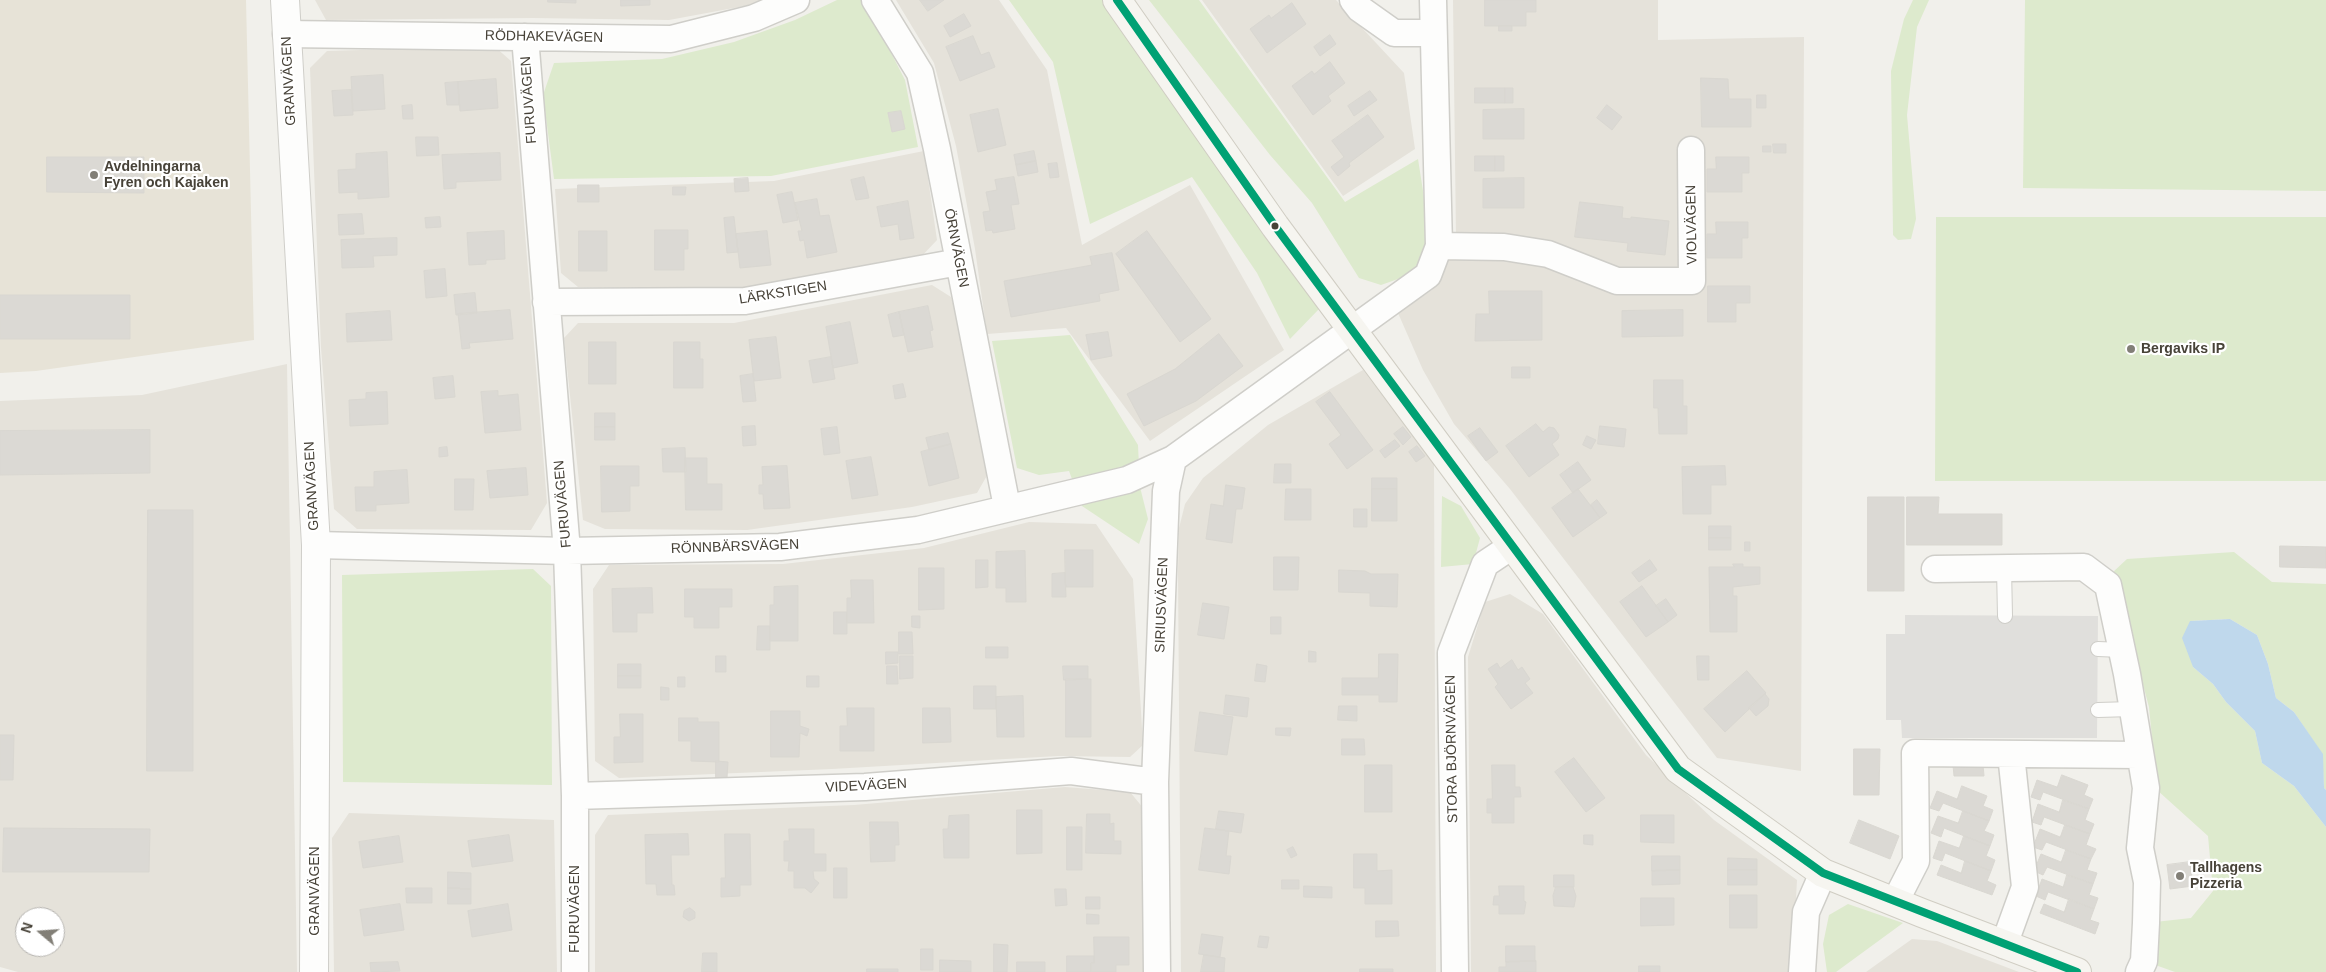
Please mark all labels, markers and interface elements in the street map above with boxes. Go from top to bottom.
street label: RÖDHAKEVÄGEN [485,28,603,46]
street label: GRANVÄGEN [278,36,300,126]
street label: FURUVÄGEN [518,56,540,144]
place label: Avdelningarna Fyren och Kajaken [104,159,228,192]
marker: Avdelningarna Fyren och Kajaken [88,169,100,181]
street label: VIOLVÄGEN [1683,185,1701,265]
street label: ÖRNVÄGEN [940,207,972,289]
unlabelled marker [1270,221,1280,231]
street label: LÄRKSTIGEN [738,278,828,308]
place label: Bergaviks IP [2141,341,2225,357]
marker: Bergaviks IP [2125,343,2137,355]
street label: GRANVÄGEN [301,441,323,531]
street label: FURUVÄGEN [551,459,575,549]
street label: RÖNNBÄRSVÄGEN [671,536,799,558]
street label: SIRIUSVÄGEN [1152,557,1172,653]
street label: STORA BJÖRNVÄGEN [1442,675,1462,823]
street label: VIDEVÄGEN [825,775,907,797]
street label: GRANVÄGEN [307,846,323,936]
place label: Tallhagens Pizzeria [2190,860,2262,892]
street label: FURUVÄGEN [567,865,583,953]
marker: Tallhagens Pizzeria [2174,870,2186,882]
north arrow [15,907,65,957]
text: N [18,920,36,935]

